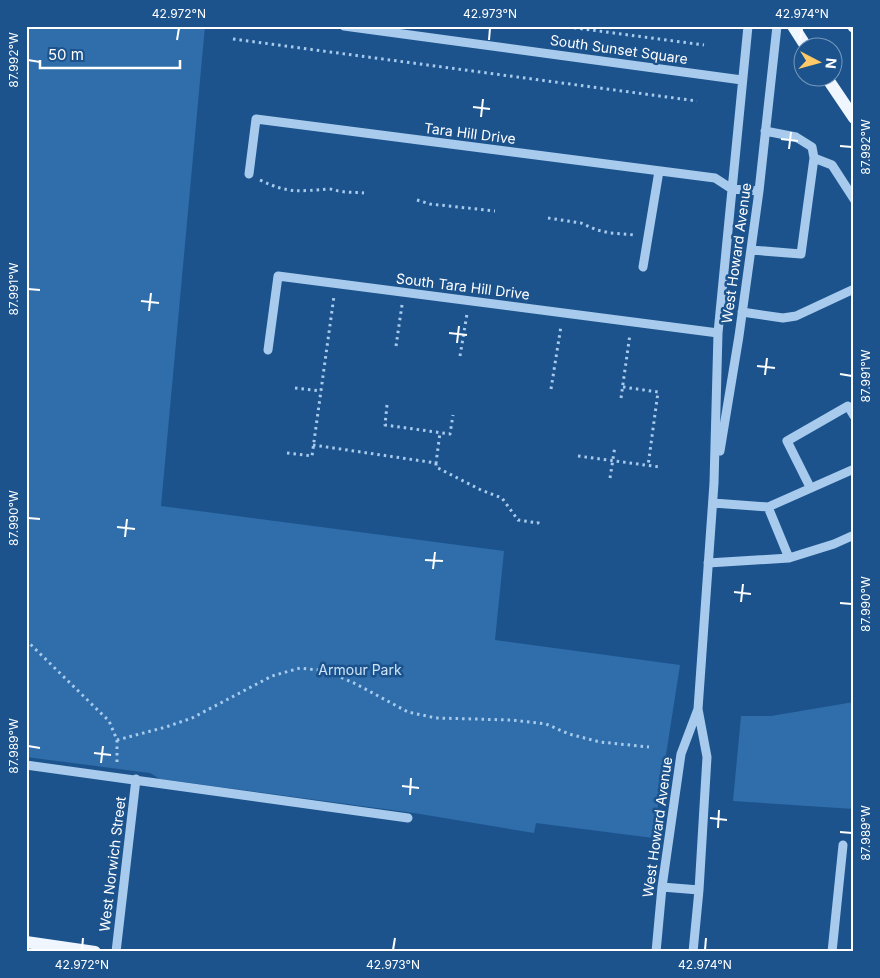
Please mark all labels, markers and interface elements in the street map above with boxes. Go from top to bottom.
text: 42.972°N [152,6,206,21]
text: 42.973°N [463,6,517,21]
text: 42.974°N [775,6,829,21]
street label: South Sunset Square [549,31,689,67]
text: 87.992°W [6,32,21,88]
scale bar [40,38,180,70]
north arrow [792,38,842,88]
text: 50 m [48,45,84,64]
text: N [822,57,840,70]
street label: Tara Hill Drive [423,119,517,147]
text: 87.992°W [858,119,873,175]
street label: West Howard Avenue [718,182,754,324]
text: 87.991°W [6,262,21,316]
street label: South Tara Hill Drive [395,269,531,303]
text: 87.991°W [858,349,873,403]
text: 87.990°W [6,490,21,546]
text: 87.990°W [858,576,873,632]
park label: Armour Park [318,661,402,678]
text: 87.989°W [6,718,21,774]
street label: West Howard Avenue [639,756,675,898]
street label: West Norwich Street [95,795,129,933]
text: 87.989°W [858,805,873,861]
text: 42.972°N [55,957,109,972]
text: 42.973°N [366,957,420,972]
text: 42.974°N [678,957,732,972]

